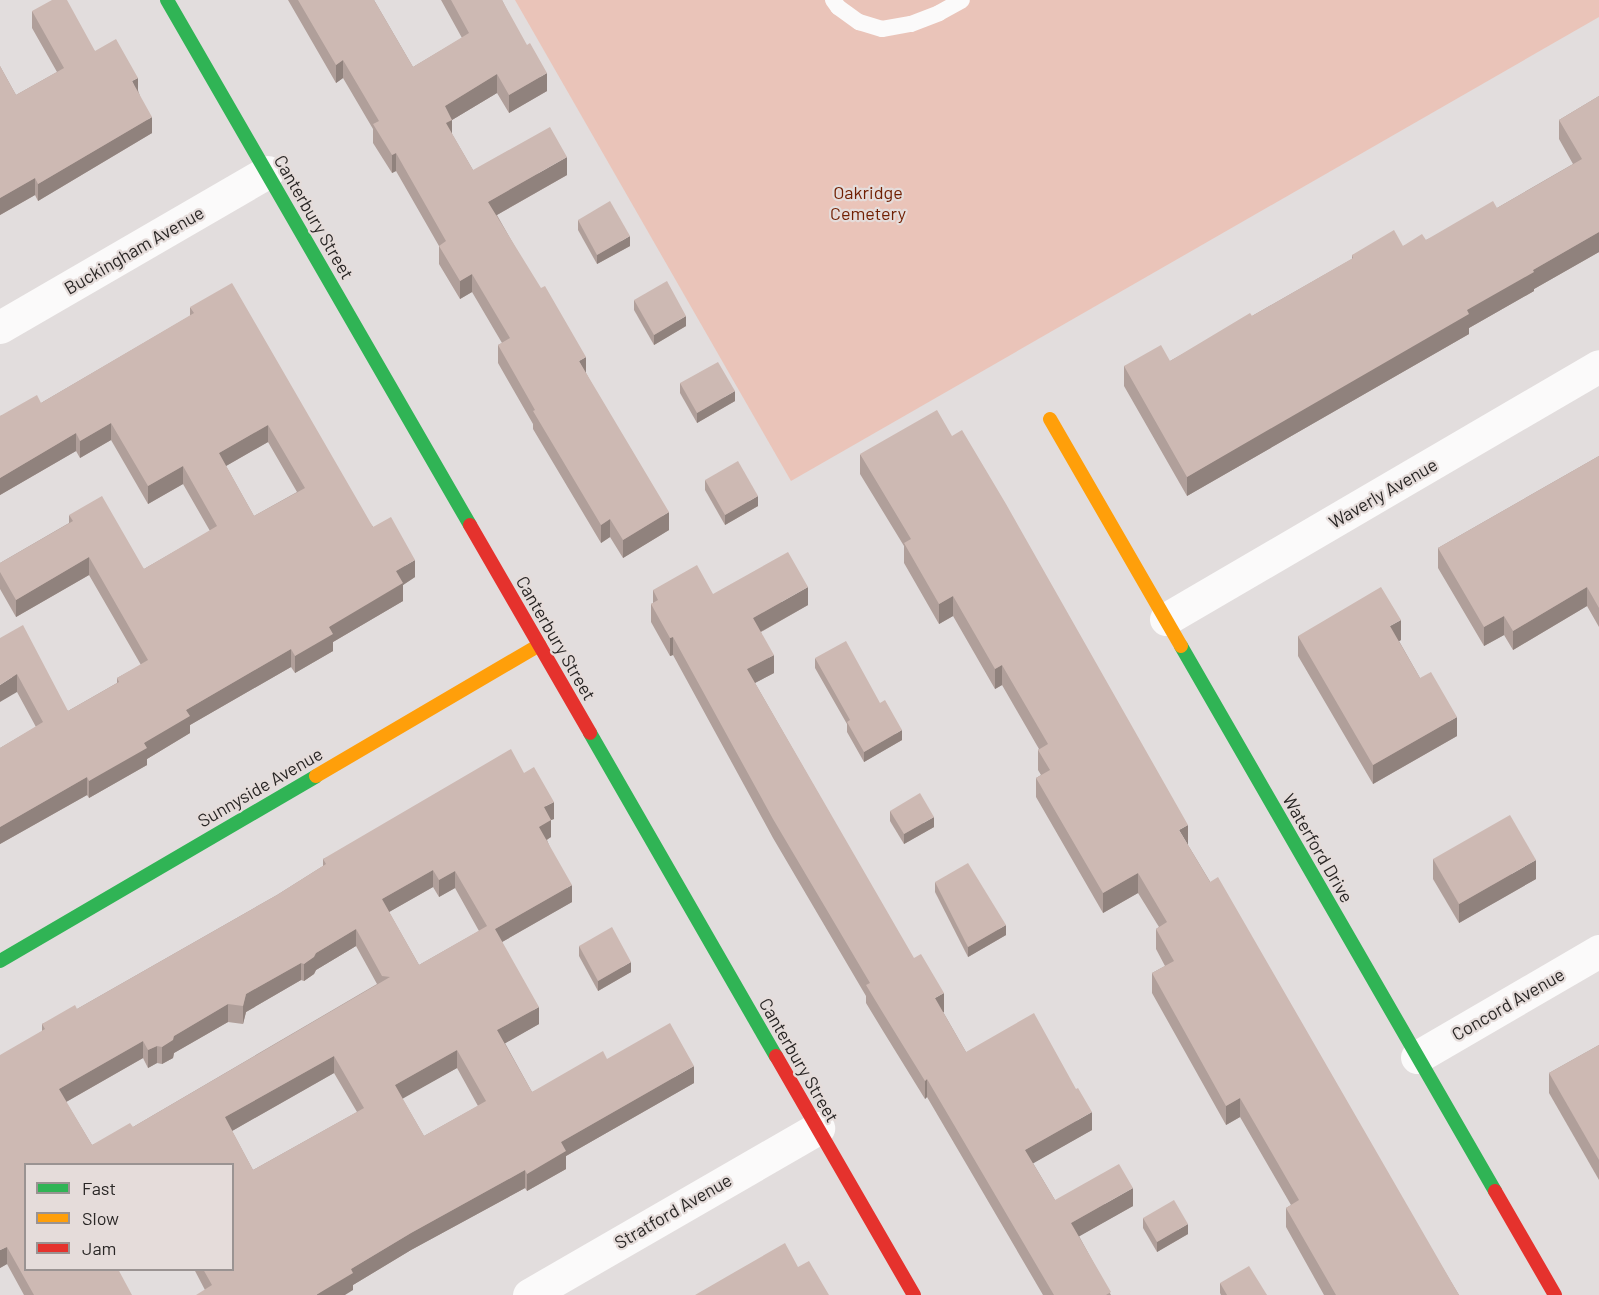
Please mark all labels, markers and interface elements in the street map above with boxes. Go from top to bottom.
street label: Canterbury Street [270,151,358,283]
park label: Oakridge Cemetery [830,182,906,224]
street label: Buckingham Avenue [60,201,208,299]
street label: Waverly Avenue [1325,453,1441,533]
street label: Canterbury Street [512,572,600,704]
street label: Sunnyside Avenue [194,742,326,832]
street label: Waterford Drive [1278,790,1358,906]
street label: Concord Avenue [1448,963,1568,1045]
street label: Canterbury Street [755,994,843,1126]
legend [24,1163,234,1271]
street label: Stratford Avenue [611,1169,735,1253]
text: Fast [82,1177,116,1199]
text: Slow [82,1207,119,1229]
text: Jam [82,1237,116,1259]

